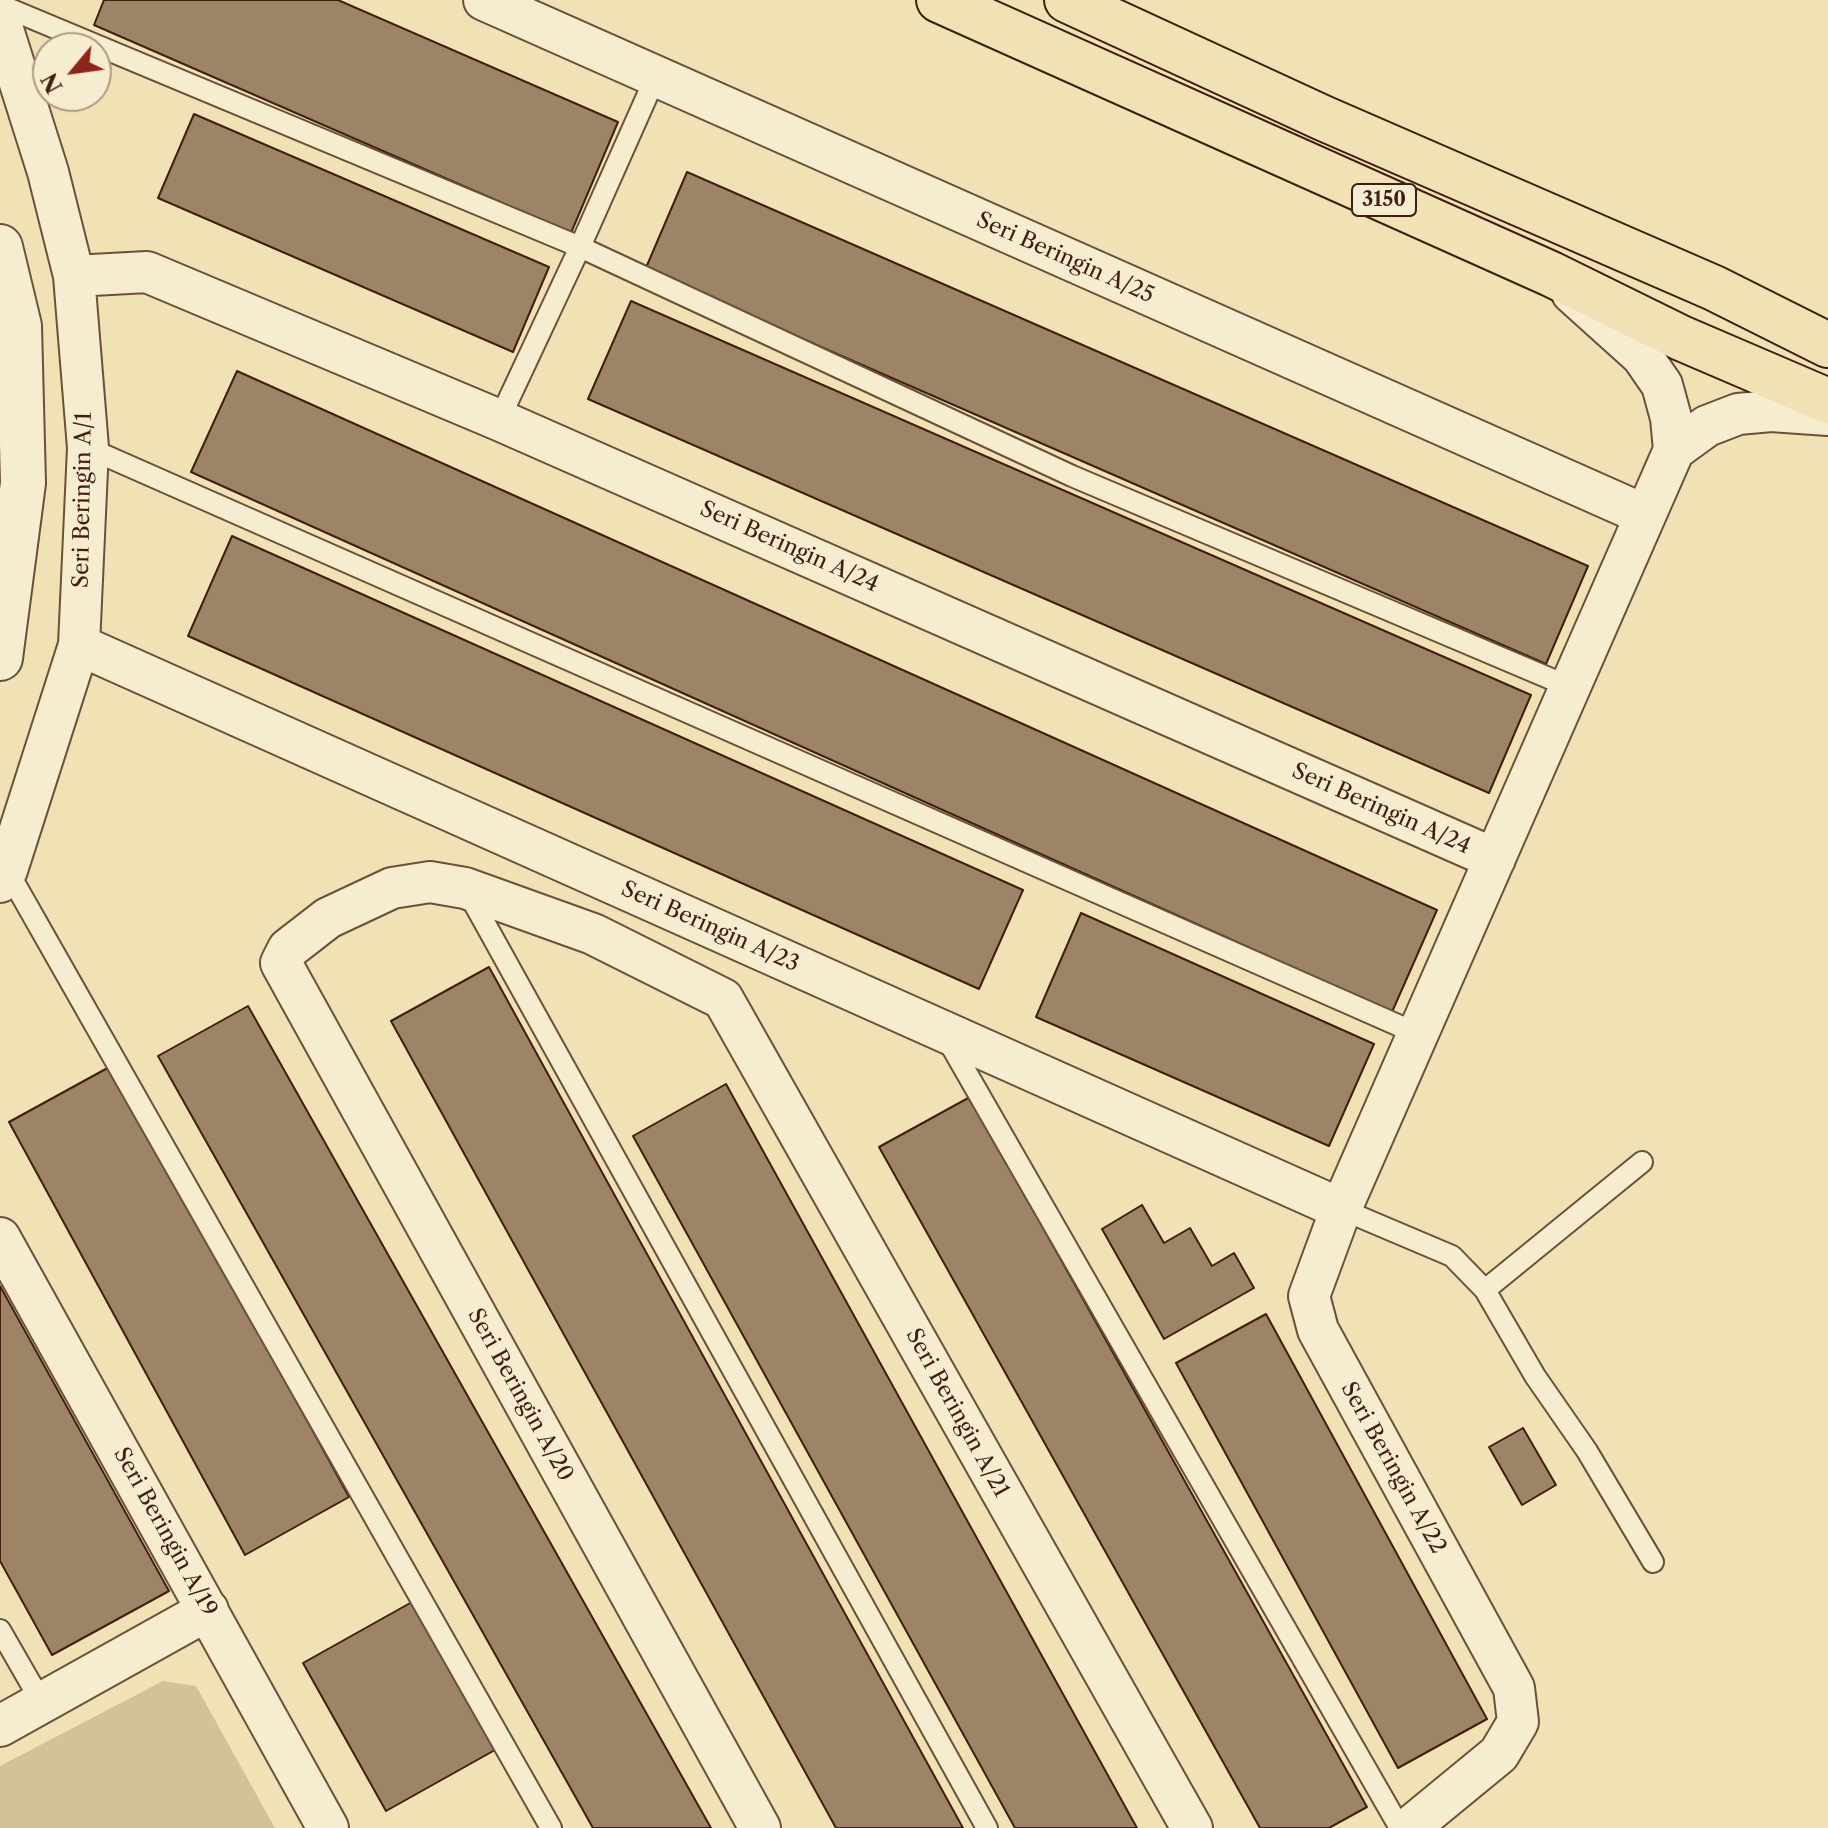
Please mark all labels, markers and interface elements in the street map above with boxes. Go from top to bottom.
north arrow [32,32,112,112]
text: N [36,68,69,98]
road number: 3150 [1352,184,1416,216]
street label: Seri Beringin A/25 [972,207,1158,309]
street label: Seri Beringin A/1 [68,412,98,588]
street label: Seri Beringin A/24 [696,496,882,598]
street label: Seri Beringin A/24 [1288,758,1474,860]
street label: Seri Beringin A/23 [617,876,803,978]
street label: Seri Beringin A/20 [462,1304,578,1486]
street label: Seri Beringin A/21 [900,1324,1014,1502]
street label: Seri Beringin A/22 [1335,1378,1451,1558]
street label: Seri Beringin A/19 [108,1443,222,1621]

